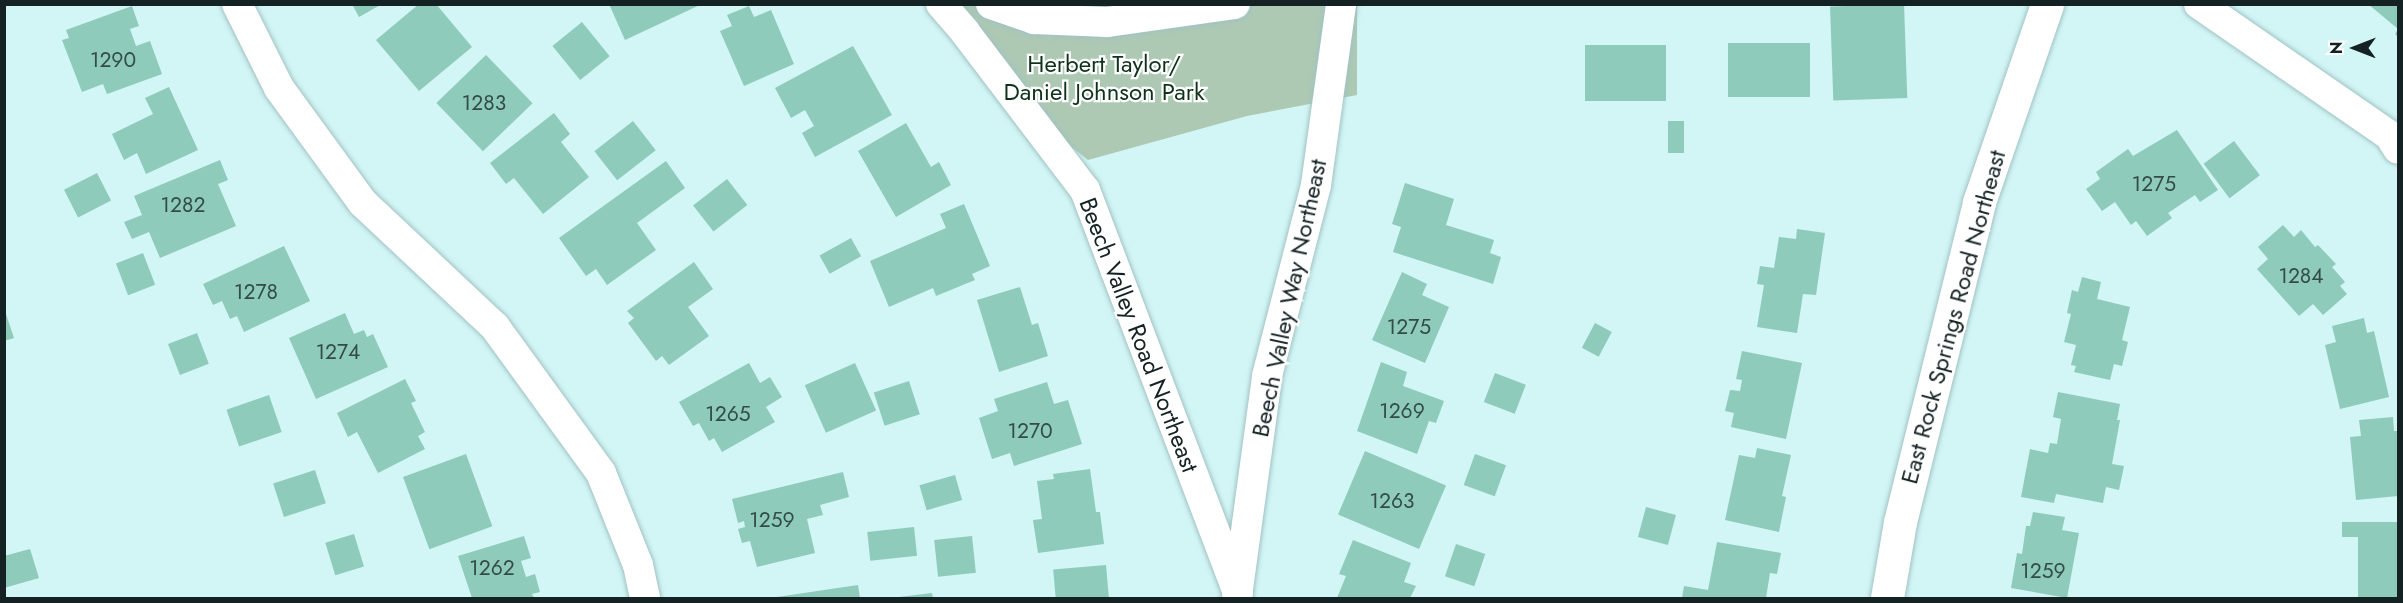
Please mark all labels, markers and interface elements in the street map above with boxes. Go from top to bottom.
north arrow [2325,18,2385,78]
text: N [2325,42,2348,54]
house number: 1290 [90,47,136,73]
park label: Herbert Taylor/ Daniel Johnson Park [1003,50,1205,106]
house number: 1283 [462,90,506,116]
street label: East Rock Springs Road Northeast [1895,147,2011,487]
street label: Beech Valley Way Northeast [1245,156,1333,440]
house number: 1275 [2132,171,2176,197]
house number: 1282 [161,192,205,218]
street label: Beech Valley Road Northeast [1073,194,1205,476]
house number: 1284 [2278,263,2324,289]
house number: 1278 [234,279,278,305]
house number: 1275 [1387,314,1431,340]
house number: 1274 [316,339,360,365]
house number: 1269 [1379,398,1425,424]
house number: 1265 [705,401,751,427]
house number: 1270 [1007,418,1053,444]
house number: 1263 [1370,488,1414,514]
house number: 1259 [749,507,795,533]
house number: 1262 [469,555,515,581]
house number: 1259 [2020,558,2066,584]

